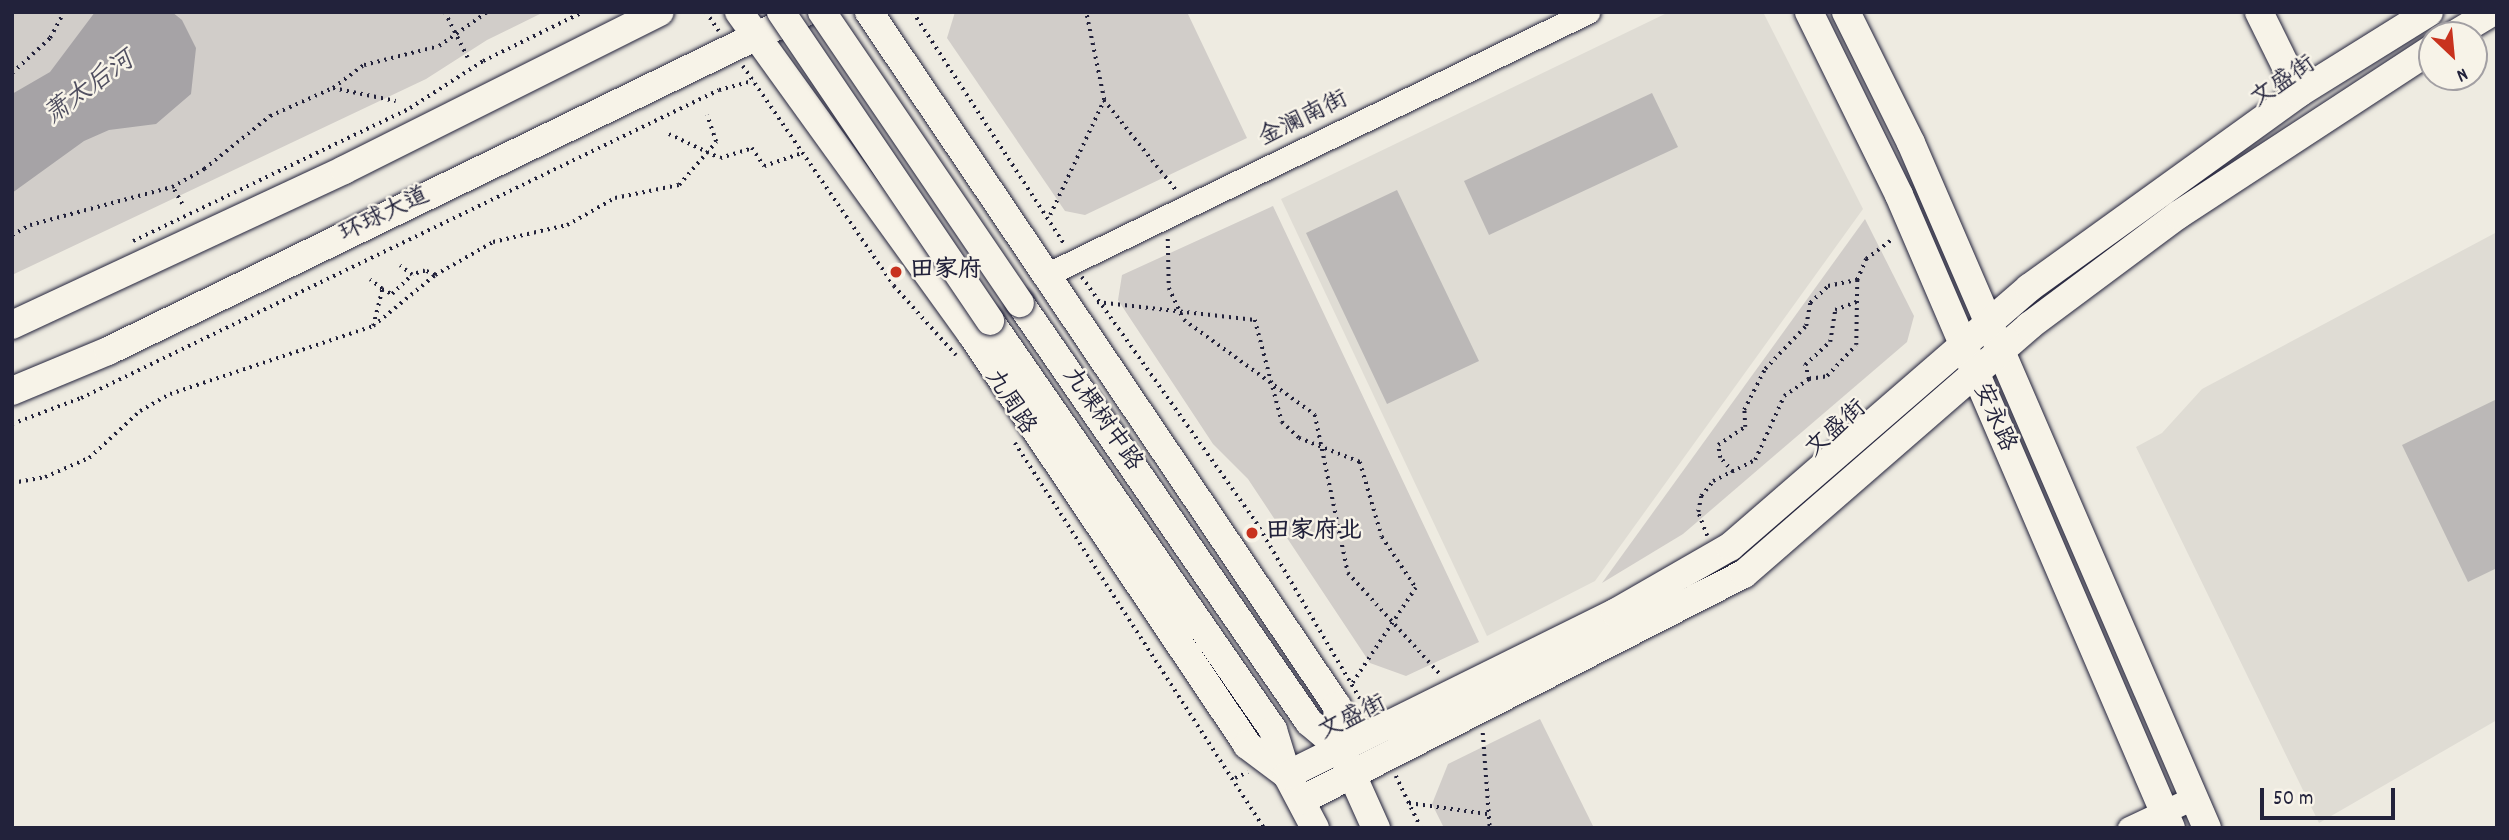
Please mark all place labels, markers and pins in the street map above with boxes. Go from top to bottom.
place label: 田家府 [910,258,982,286]
marker: 田家府 [888,264,904,280]
place label: 田家府北 [1266,519,1362,547]
marker: 田家府北 [1244,525,1260,541]

